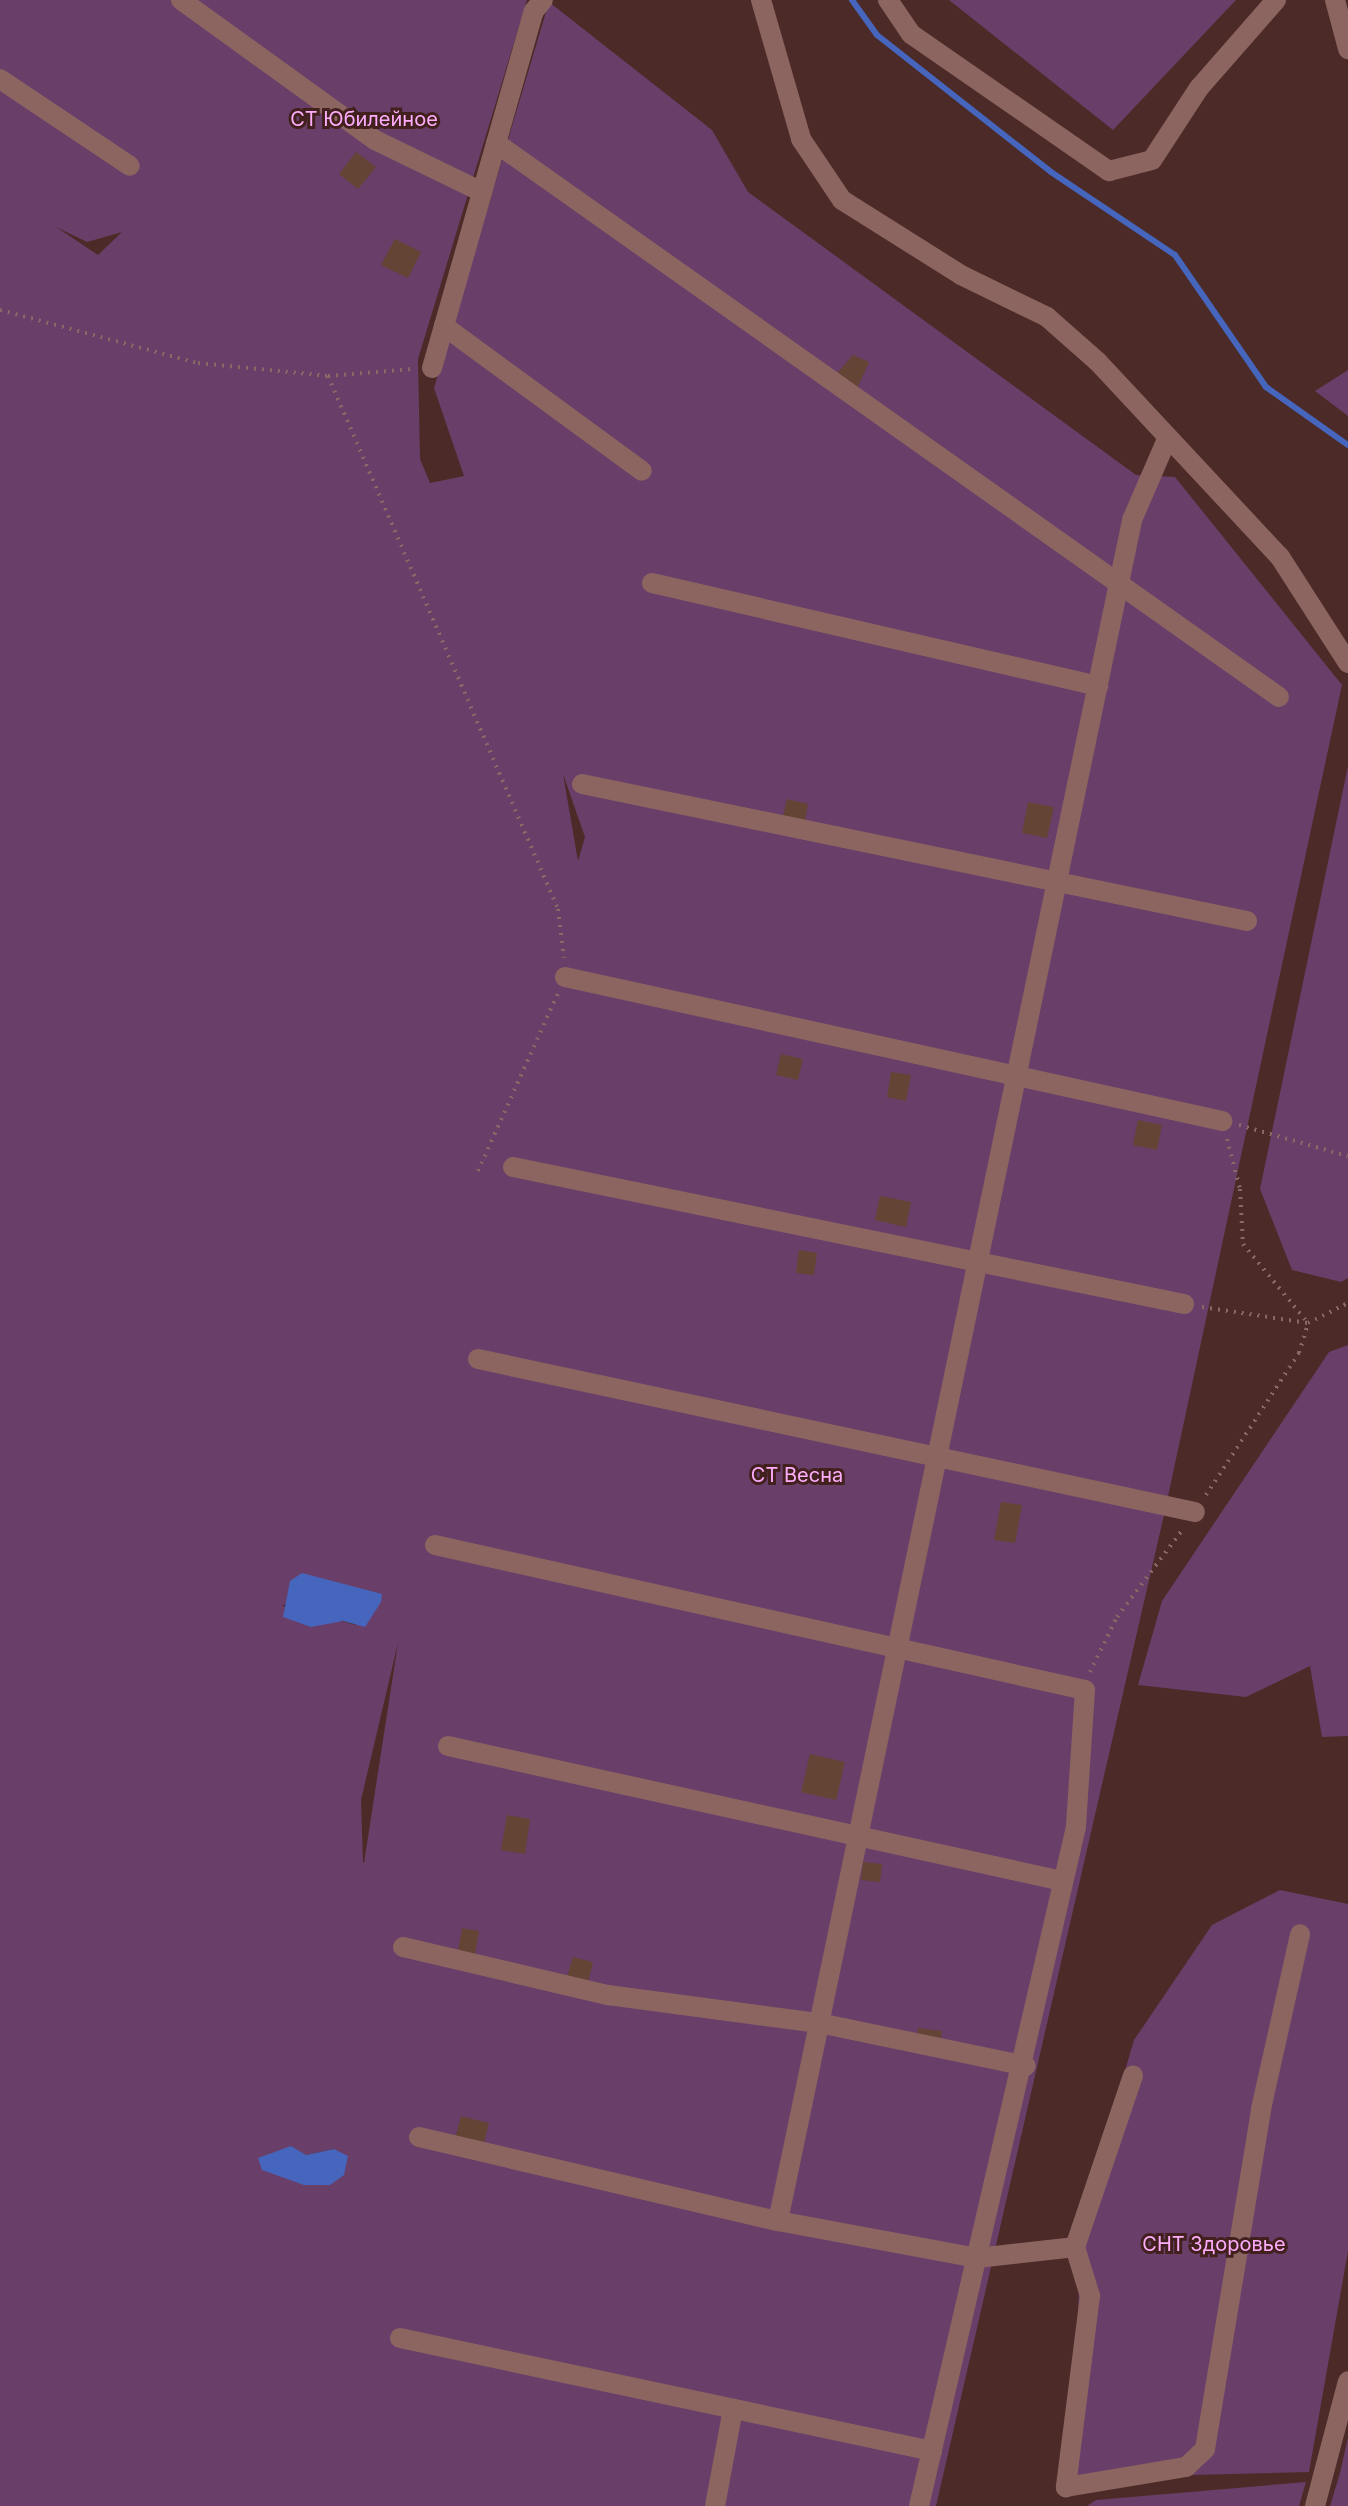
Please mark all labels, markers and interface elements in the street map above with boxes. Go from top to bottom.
park label: СТ Юбилейное [290,107,438,131]
park label: СТ Весна [751,1463,843,1487]
park label: СНТ Здоровье [1142,2232,1286,2256]

